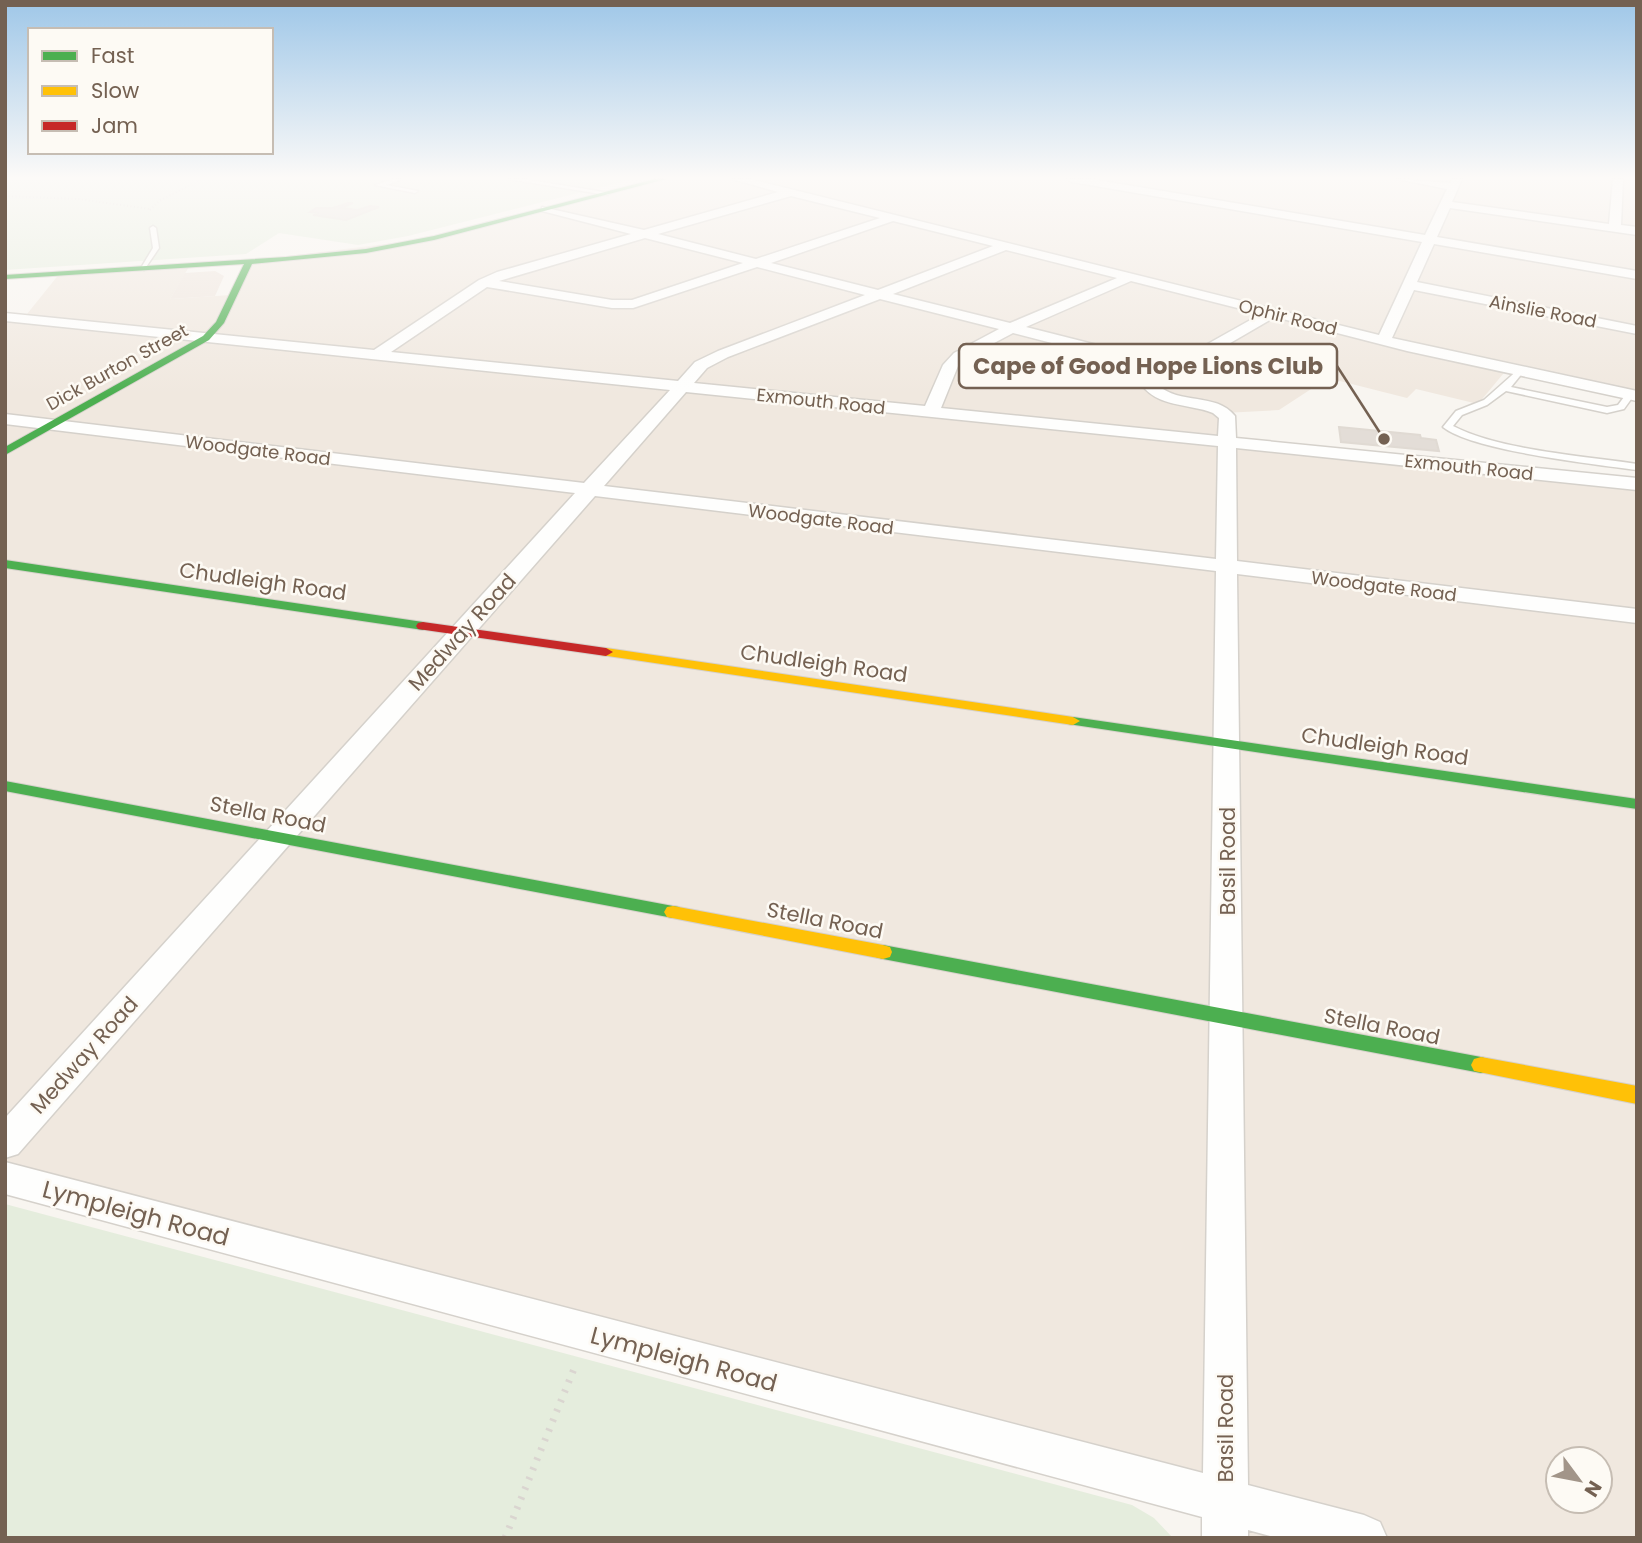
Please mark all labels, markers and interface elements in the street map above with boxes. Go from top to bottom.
legend [28,28,273,154]
text: Fast [91,41,134,70]
text: Slow [91,76,139,105]
text: Jam [91,111,138,140]
street label: Ainslie Road [1487,288,1599,334]
street label: Ophir Road [1236,293,1340,341]
street label: Dick Burton Street [42,318,192,416]
callout: Cape of Good Hope Lions Club [959,344,1337,388]
text: Cape of Good Hope Lions Club [973,350,1323,382]
street label: Exmouth Road [755,382,887,420]
street label: Woodgate Road [184,429,332,471]
street label: Exmouth Road [1403,448,1535,486]
street label: Woodgate Road [747,498,895,540]
street label: Chudleigh Road [178,555,348,607]
street label: Woodgate Road [1310,565,1458,607]
street label: Medway Road [401,567,523,697]
street label: Chudleigh Road [739,637,909,689]
street label: Chudleigh Road [1300,720,1470,772]
street label: Stella Road [207,789,329,839]
street label: Basil Road [1213,807,1242,915]
street label: Stella Road [764,895,886,945]
street label: Medway Road [23,990,145,1120]
street label: Stella Road [1321,1001,1443,1051]
street label: Lympleigh Road [39,1172,233,1254]
street label: Lympleigh Road [587,1318,781,1400]
street label: Basil Road [1211,1374,1240,1482]
north arrow [1544,1445,1614,1515]
text: N [1578,1476,1608,1502]

